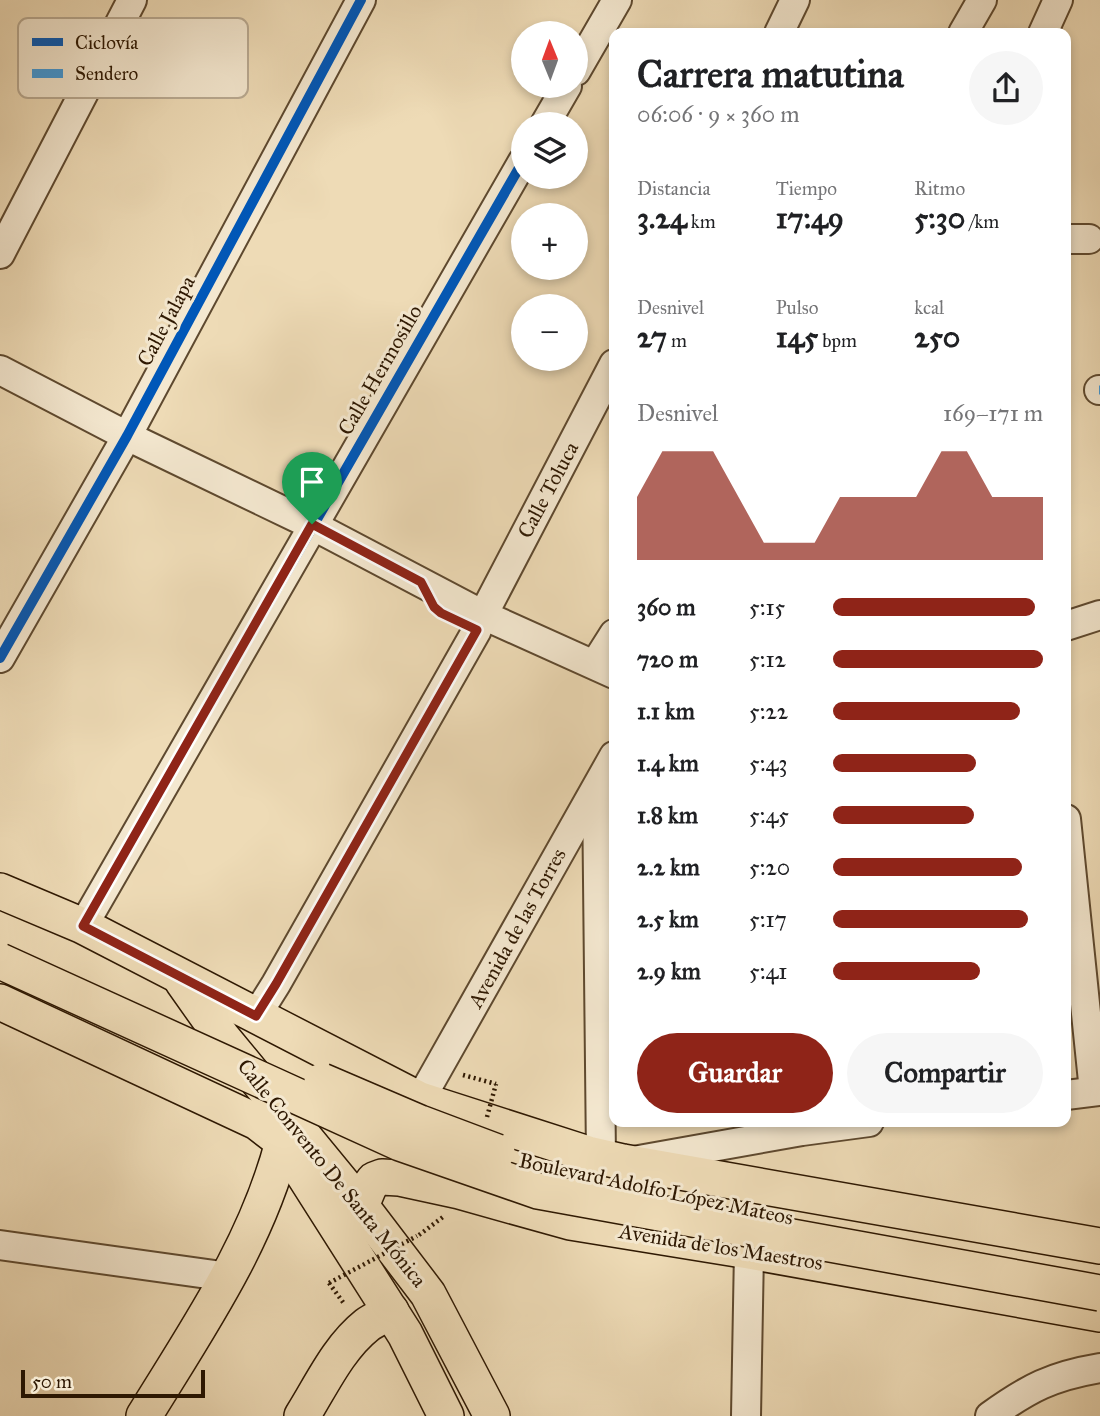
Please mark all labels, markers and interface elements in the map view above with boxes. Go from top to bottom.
legend [18,18,248,98]
north arrow [511,21,588,98]
map controls [511,21,588,371]
text: Ciclovía [75,31,139,54]
text: Carrera matutina [637,51,904,97]
button: share [969,51,1043,125]
text: Sendero [75,62,139,85]
text: 06:06 · 9 × 360 m [637,100,799,128]
button: layers [511,112,588,189]
text: Distancia [637,177,710,200]
text: Tiempo [776,177,837,200]
text: Ritmo [914,177,965,200]
text: 3.24 [637,200,687,236]
text: 17:49 [776,200,844,236]
text: 5:30 [914,200,965,236]
button: + [511,203,588,280]
text: km [687,210,716,233]
text: /km [965,210,999,233]
street label: Calle Jalapa [131,271,201,371]
button: − [511,294,588,371]
text: Desnivel [637,296,704,319]
text: Pulso [776,296,818,319]
text: kcal [914,296,944,319]
street label: Calle Hermosillo [332,300,428,440]
text: 27 [637,319,667,355]
text: 145 [776,319,818,355]
text: 250 [914,319,960,355]
text: m [667,329,687,352]
text: bpm [818,329,857,352]
text: Desnivel [637,399,718,427]
text: 169–171 m [943,399,1043,427]
street label: Calle Toluca [512,437,584,543]
pin [282,452,342,524]
icon: arrive [293,463,331,501]
text: 360 m [637,593,696,621]
text: 5:15 [749,593,785,621]
text: 720 m [637,645,698,673]
text: 5:12 [749,645,786,673]
text: 1.1 km [637,697,695,725]
text: 5:22 [749,697,788,725]
text: 1.4 km [637,749,699,777]
text: 5:43 [749,749,788,777]
text: 1.8 km [637,801,698,829]
text: 5:45 [749,801,789,829]
street label: Avenida de las Torres [462,844,572,1013]
text: 2.2 km [637,853,700,881]
text: 5:20 [749,853,790,881]
text: 2.5 km [637,905,699,933]
text: 5:17 [749,905,787,933]
text: 2.9 km [637,957,701,985]
text: 5:41 [749,957,787,985]
button: Guardar [637,1033,833,1113]
button: Compartir [847,1033,1043,1113]
street label: Calle Convento De Santa Mónica [232,1054,432,1292]
street label: Boulevard Adolfo López Mateos [516,1147,796,1231]
street label: Avenida de los Maestros [616,1218,825,1276]
scale bar [21,1367,205,1399]
text: 50 m [32,1370,72,1393]

